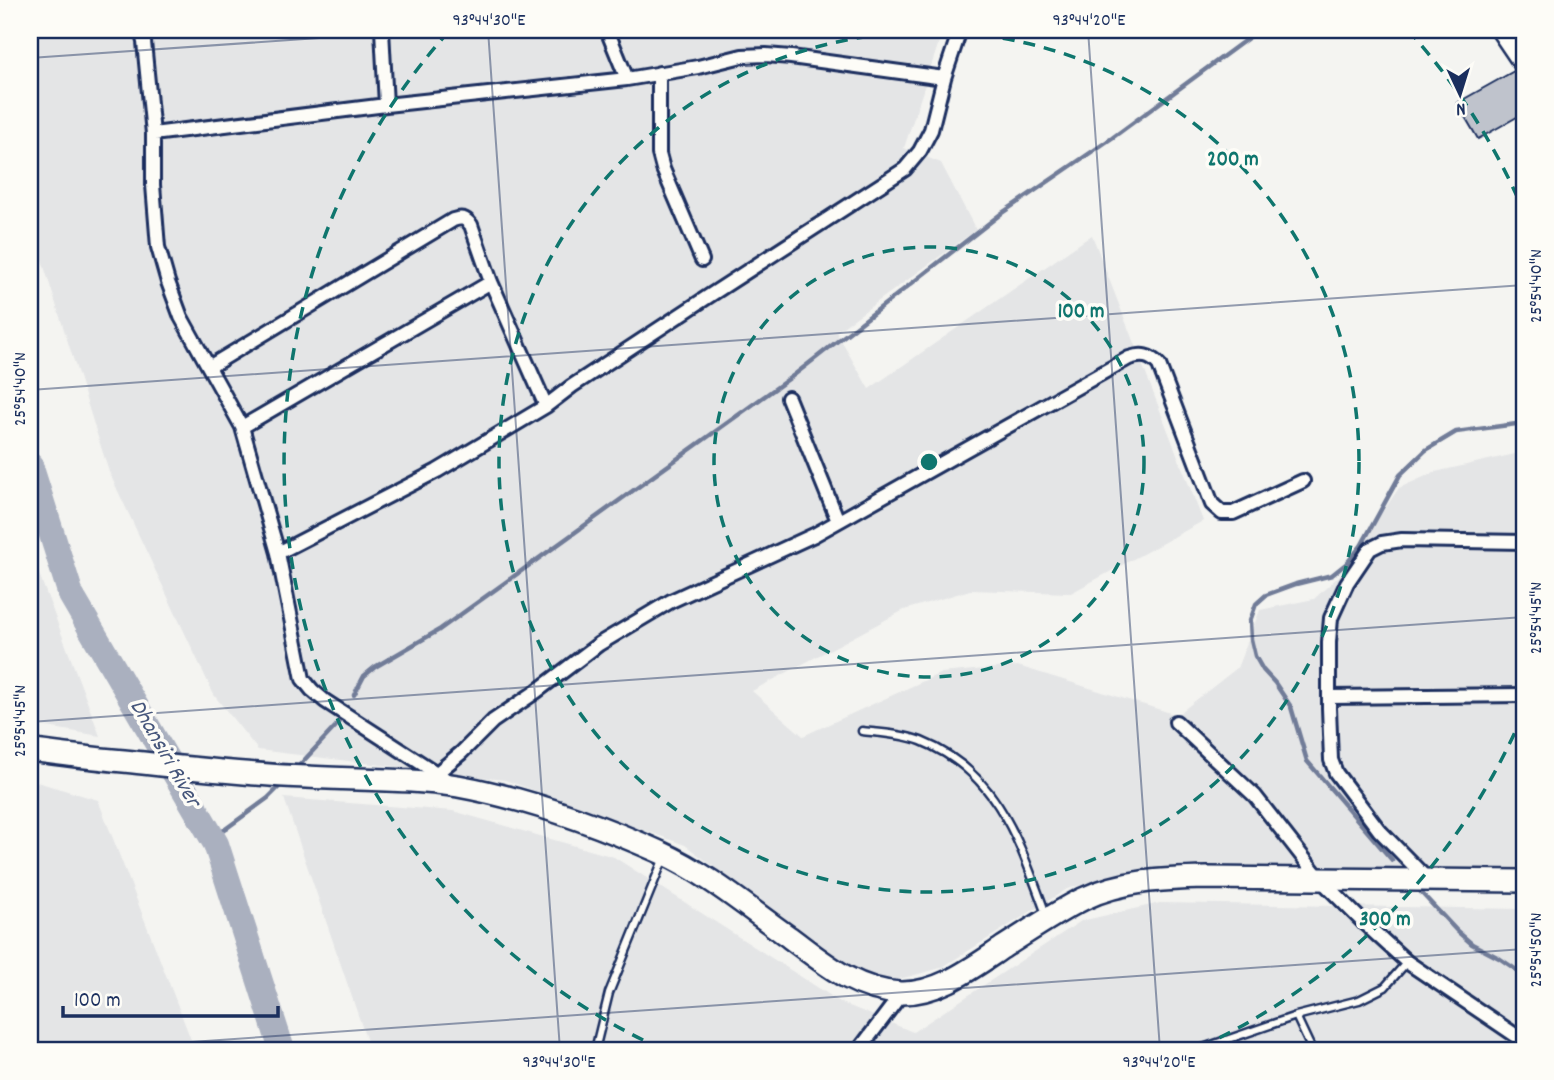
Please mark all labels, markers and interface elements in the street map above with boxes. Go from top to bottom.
text: 93°44'30"E [453,9,525,34]
text: 93°44'20"E [1053,9,1125,34]
north arrow [1424,60,1494,130]
text: N [1455,94,1467,121]
text: 200 m [1207,146,1259,176]
text: 25°54'40"N [1525,249,1550,323]
text: 100 m [1058,298,1104,328]
text: 25°54'40"N [9,352,34,426]
centre of rings [917,450,941,474]
text: 25°54'45"N [1525,582,1550,654]
text: 25°54'45"N [9,685,34,757]
water label: Dhansiri River [120,694,209,816]
text: 300 m [1359,906,1411,936]
text: 25°54'50"N [1525,913,1550,987]
scale bar [63,975,278,1019]
text: 100 m [74,987,121,1017]
text: 93°44'30"E [523,1051,595,1076]
text: 93°44'20"E [1123,1051,1195,1076]

